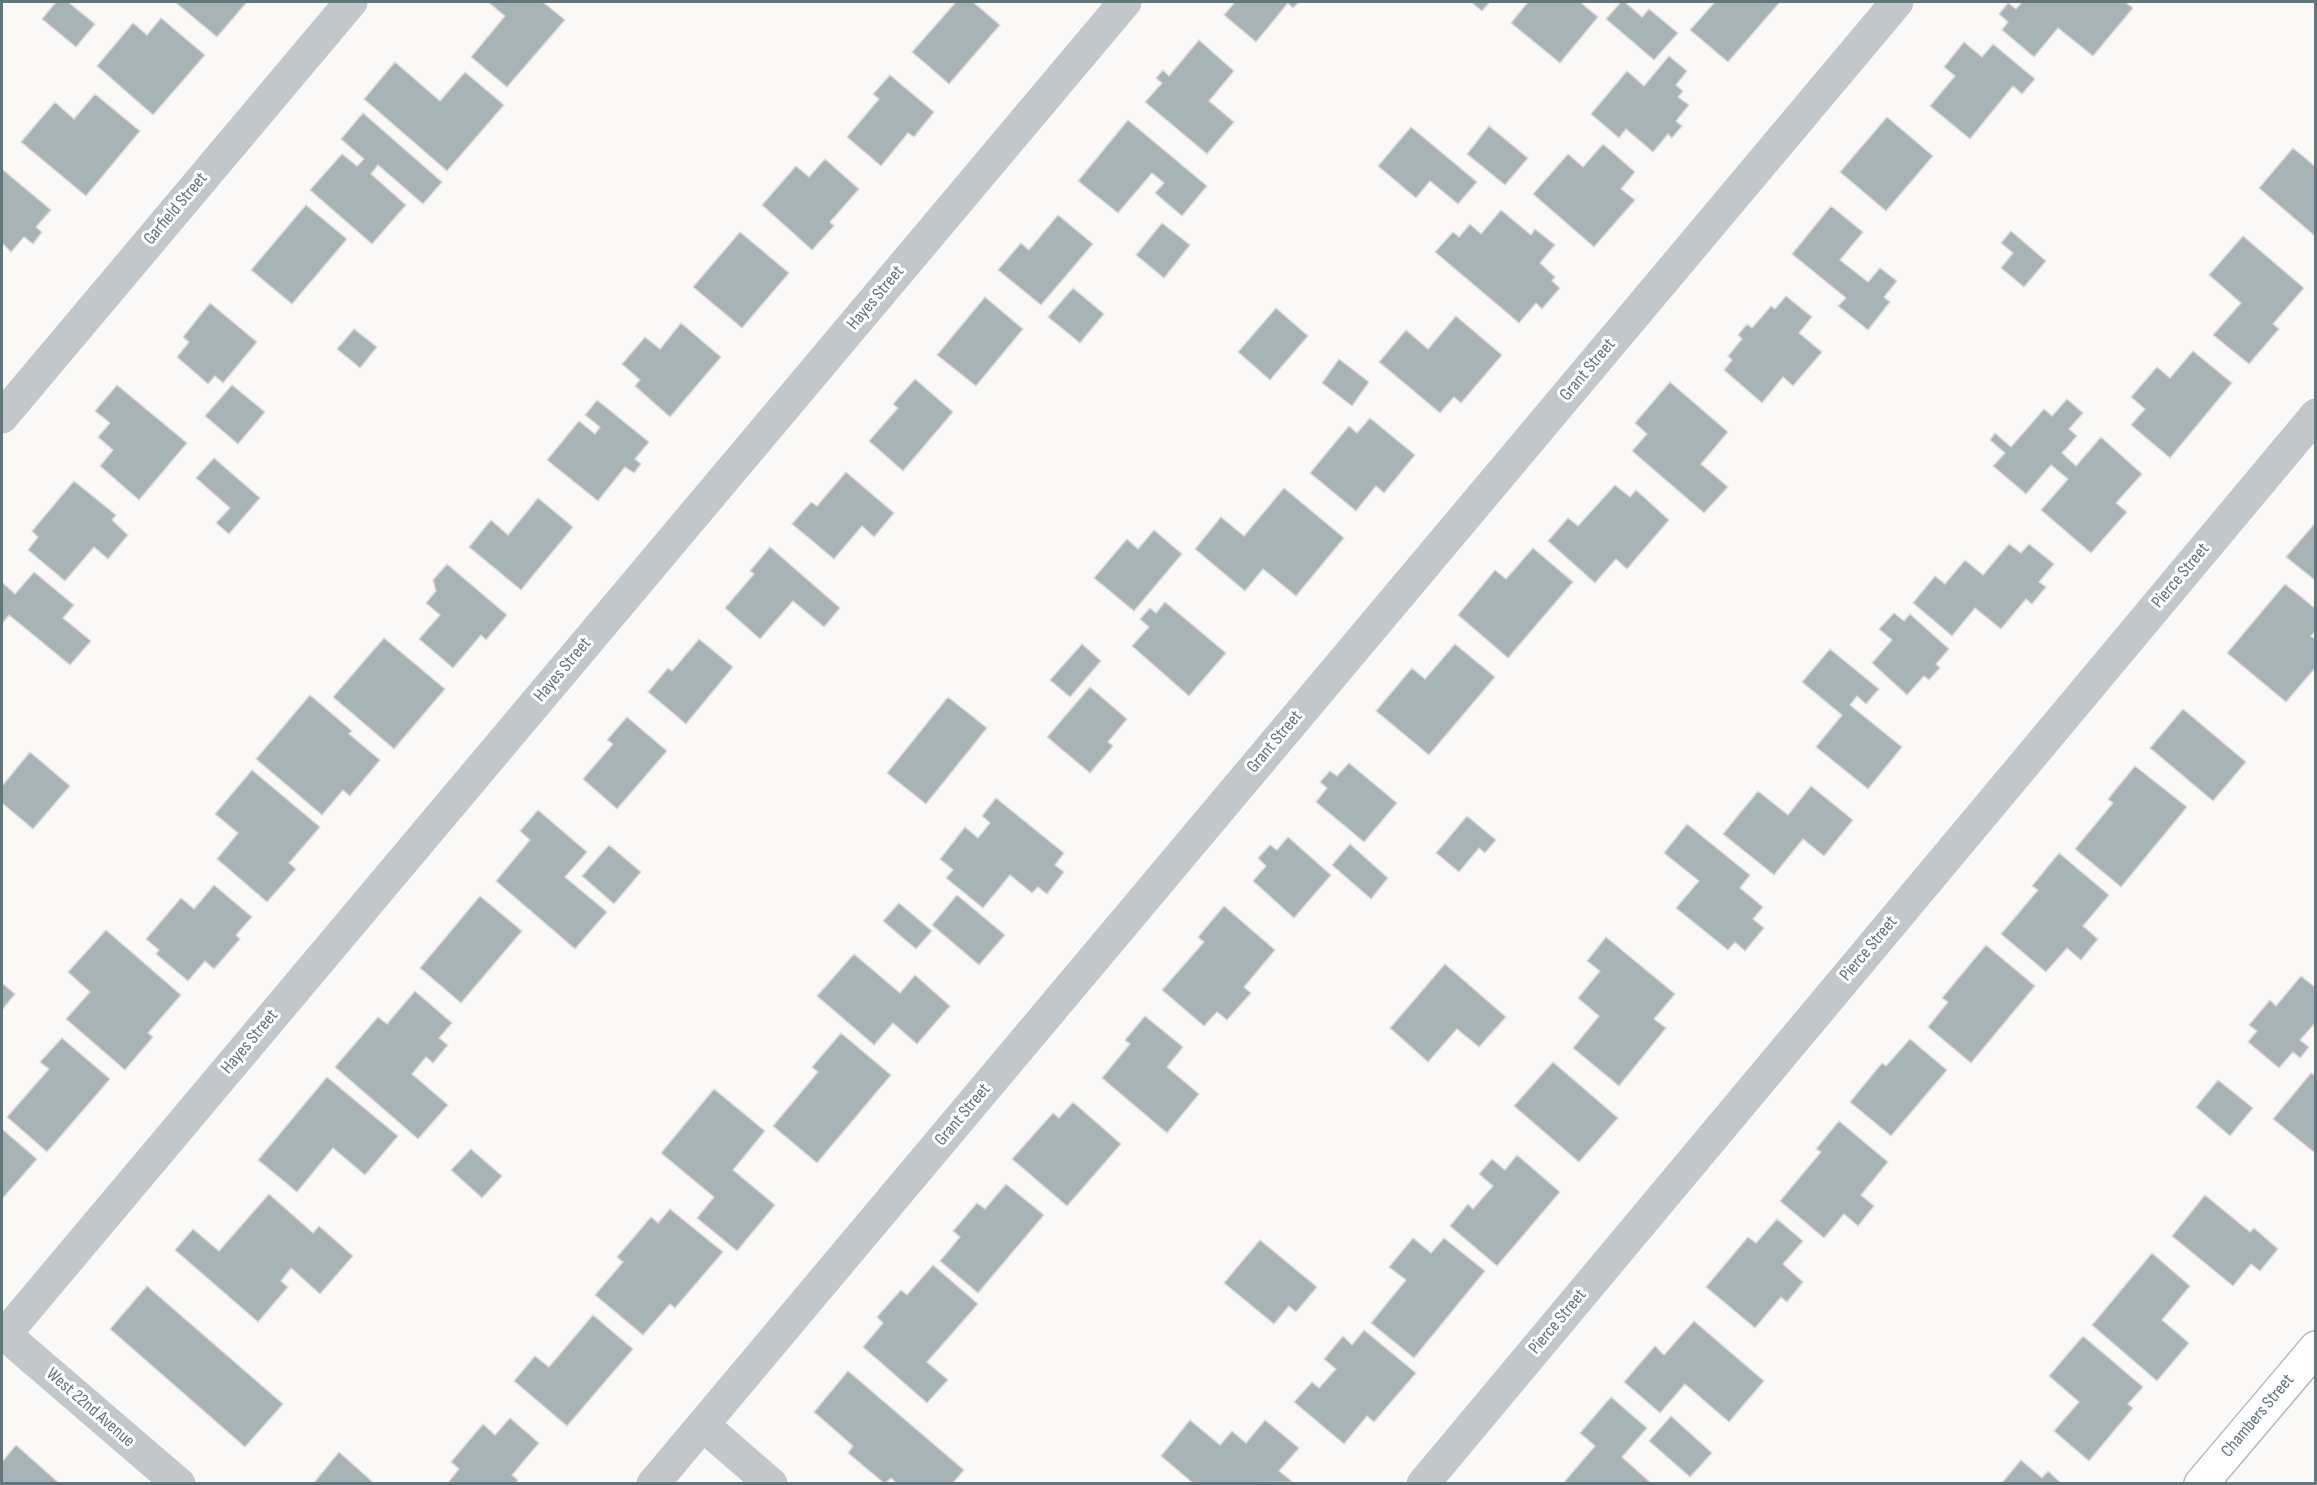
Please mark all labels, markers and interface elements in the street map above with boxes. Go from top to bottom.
street label: Garfield Street [139,168,213,250]
street label: Hayes Street [843,261,909,335]
street label: Grant Street [1556,334,1620,406]
street label: Pierce Street [2148,539,2214,613]
street label: Hayes Street [530,633,596,707]
street label: Grant Street [1243,706,1307,778]
street label: Pierce Street [1836,912,1902,986]
street label: Hayes Street [217,1005,283,1079]
street label: Grant Street [931,1079,995,1151]
street label: Pierce Street [1525,1285,1591,1359]
street label: West 22nd Avenue [41,1364,139,1452]
street label: Chambers Street [2217,1370,2299,1462]

